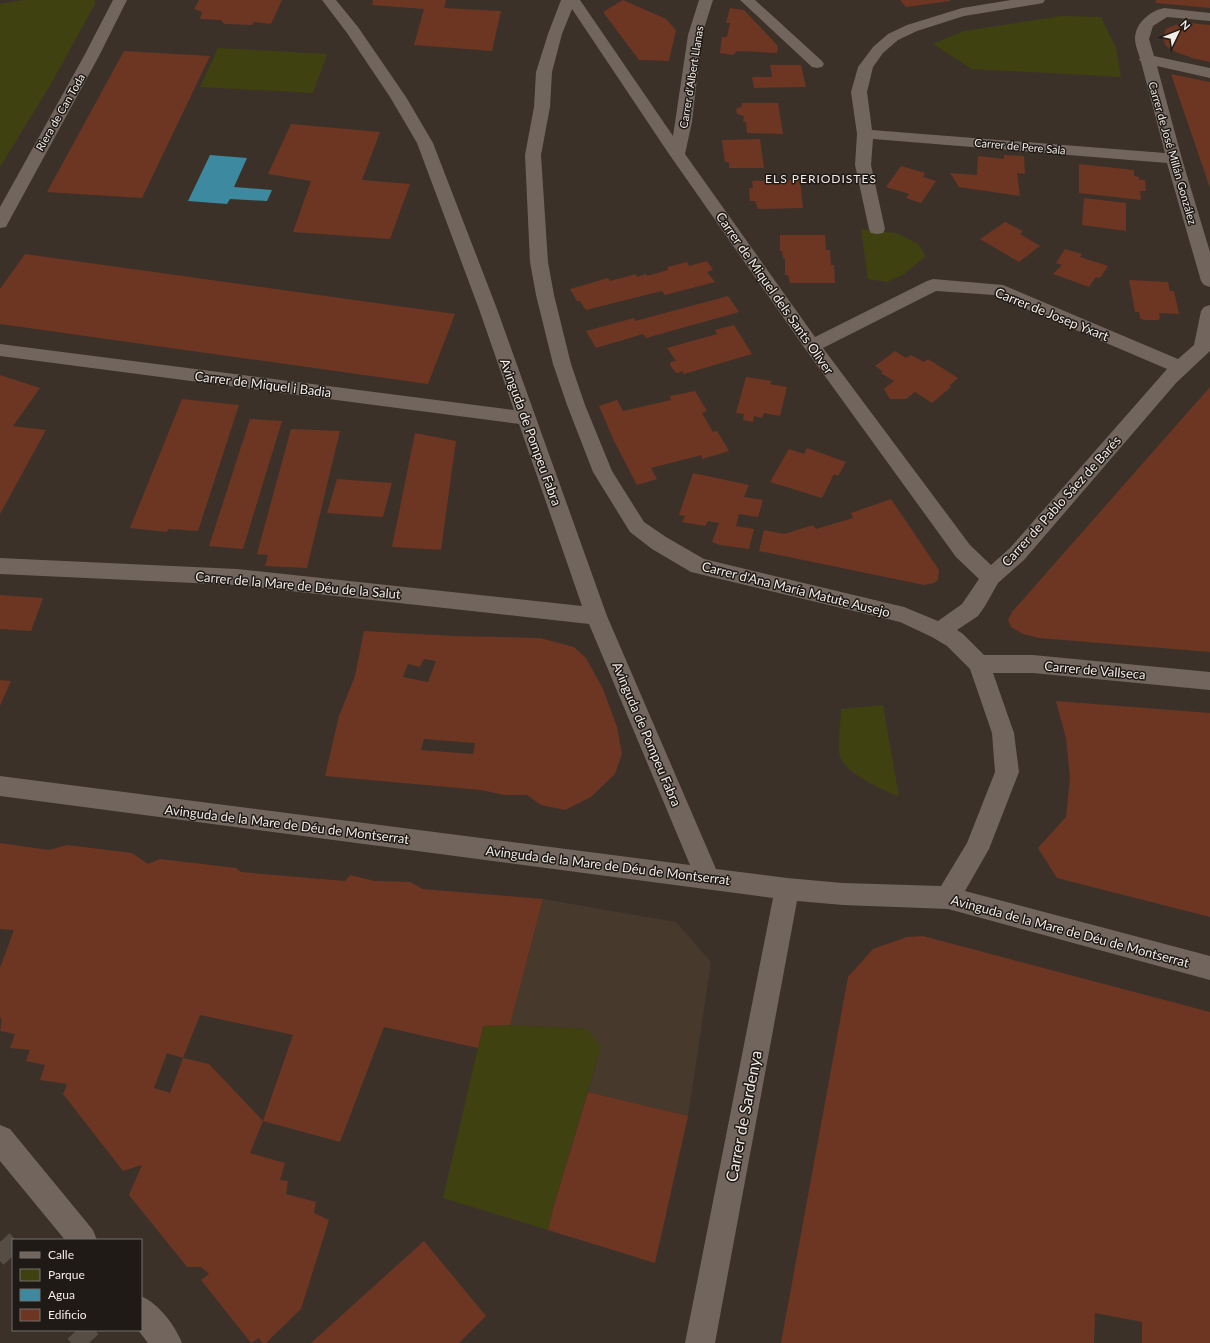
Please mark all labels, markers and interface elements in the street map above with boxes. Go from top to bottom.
north arrow [1158,12,1198,52]
text: N [1178,17,1193,32]
street label: Carrer d'Albert Llanas [676,25,706,129]
street label: Riera de Can Toda [33,71,87,153]
street label: Carrer de José Millán González [1146,80,1200,226]
street label: Carrer de Pere Sala [974,136,1066,156]
district label: ELS PERIODISTES [765,171,877,186]
street label: Carrer de Miquel dels Sants Oliver [713,209,837,377]
street label: Carrer de Josep Yxart [993,284,1111,344]
street label: Avinguda de Pompeu Fabra [497,356,565,508]
street label: Carrer de Miquel i Badia [194,368,332,400]
street label: Carrer de Pablo Sáez de Barés [998,432,1124,570]
street label: Carrer d'Ana María Matute Ausejo [700,558,892,620]
street label: Carrer de la Mare de Déu de la Salut [195,568,402,602]
street label: Carrer de Vallseca [1044,658,1146,682]
street label: Avinguda de Pompeu Fabra [609,659,685,809]
street label: Avinguda de la Mare de Déu de Montserrat [164,801,410,847]
street label: Avinguda de la Mare de Déu de Montserrat [485,842,731,888]
street label: Avinguda de la Mare de Déu de Montserrat [949,891,1191,971]
street label: Carrer de Sardenya [721,1049,765,1183]
legend [12,1239,142,1331]
text: Calle [48,1247,74,1262]
text: Parque [48,1267,85,1282]
text: Agua [48,1287,75,1302]
text: Edificio [48,1307,87,1322]

